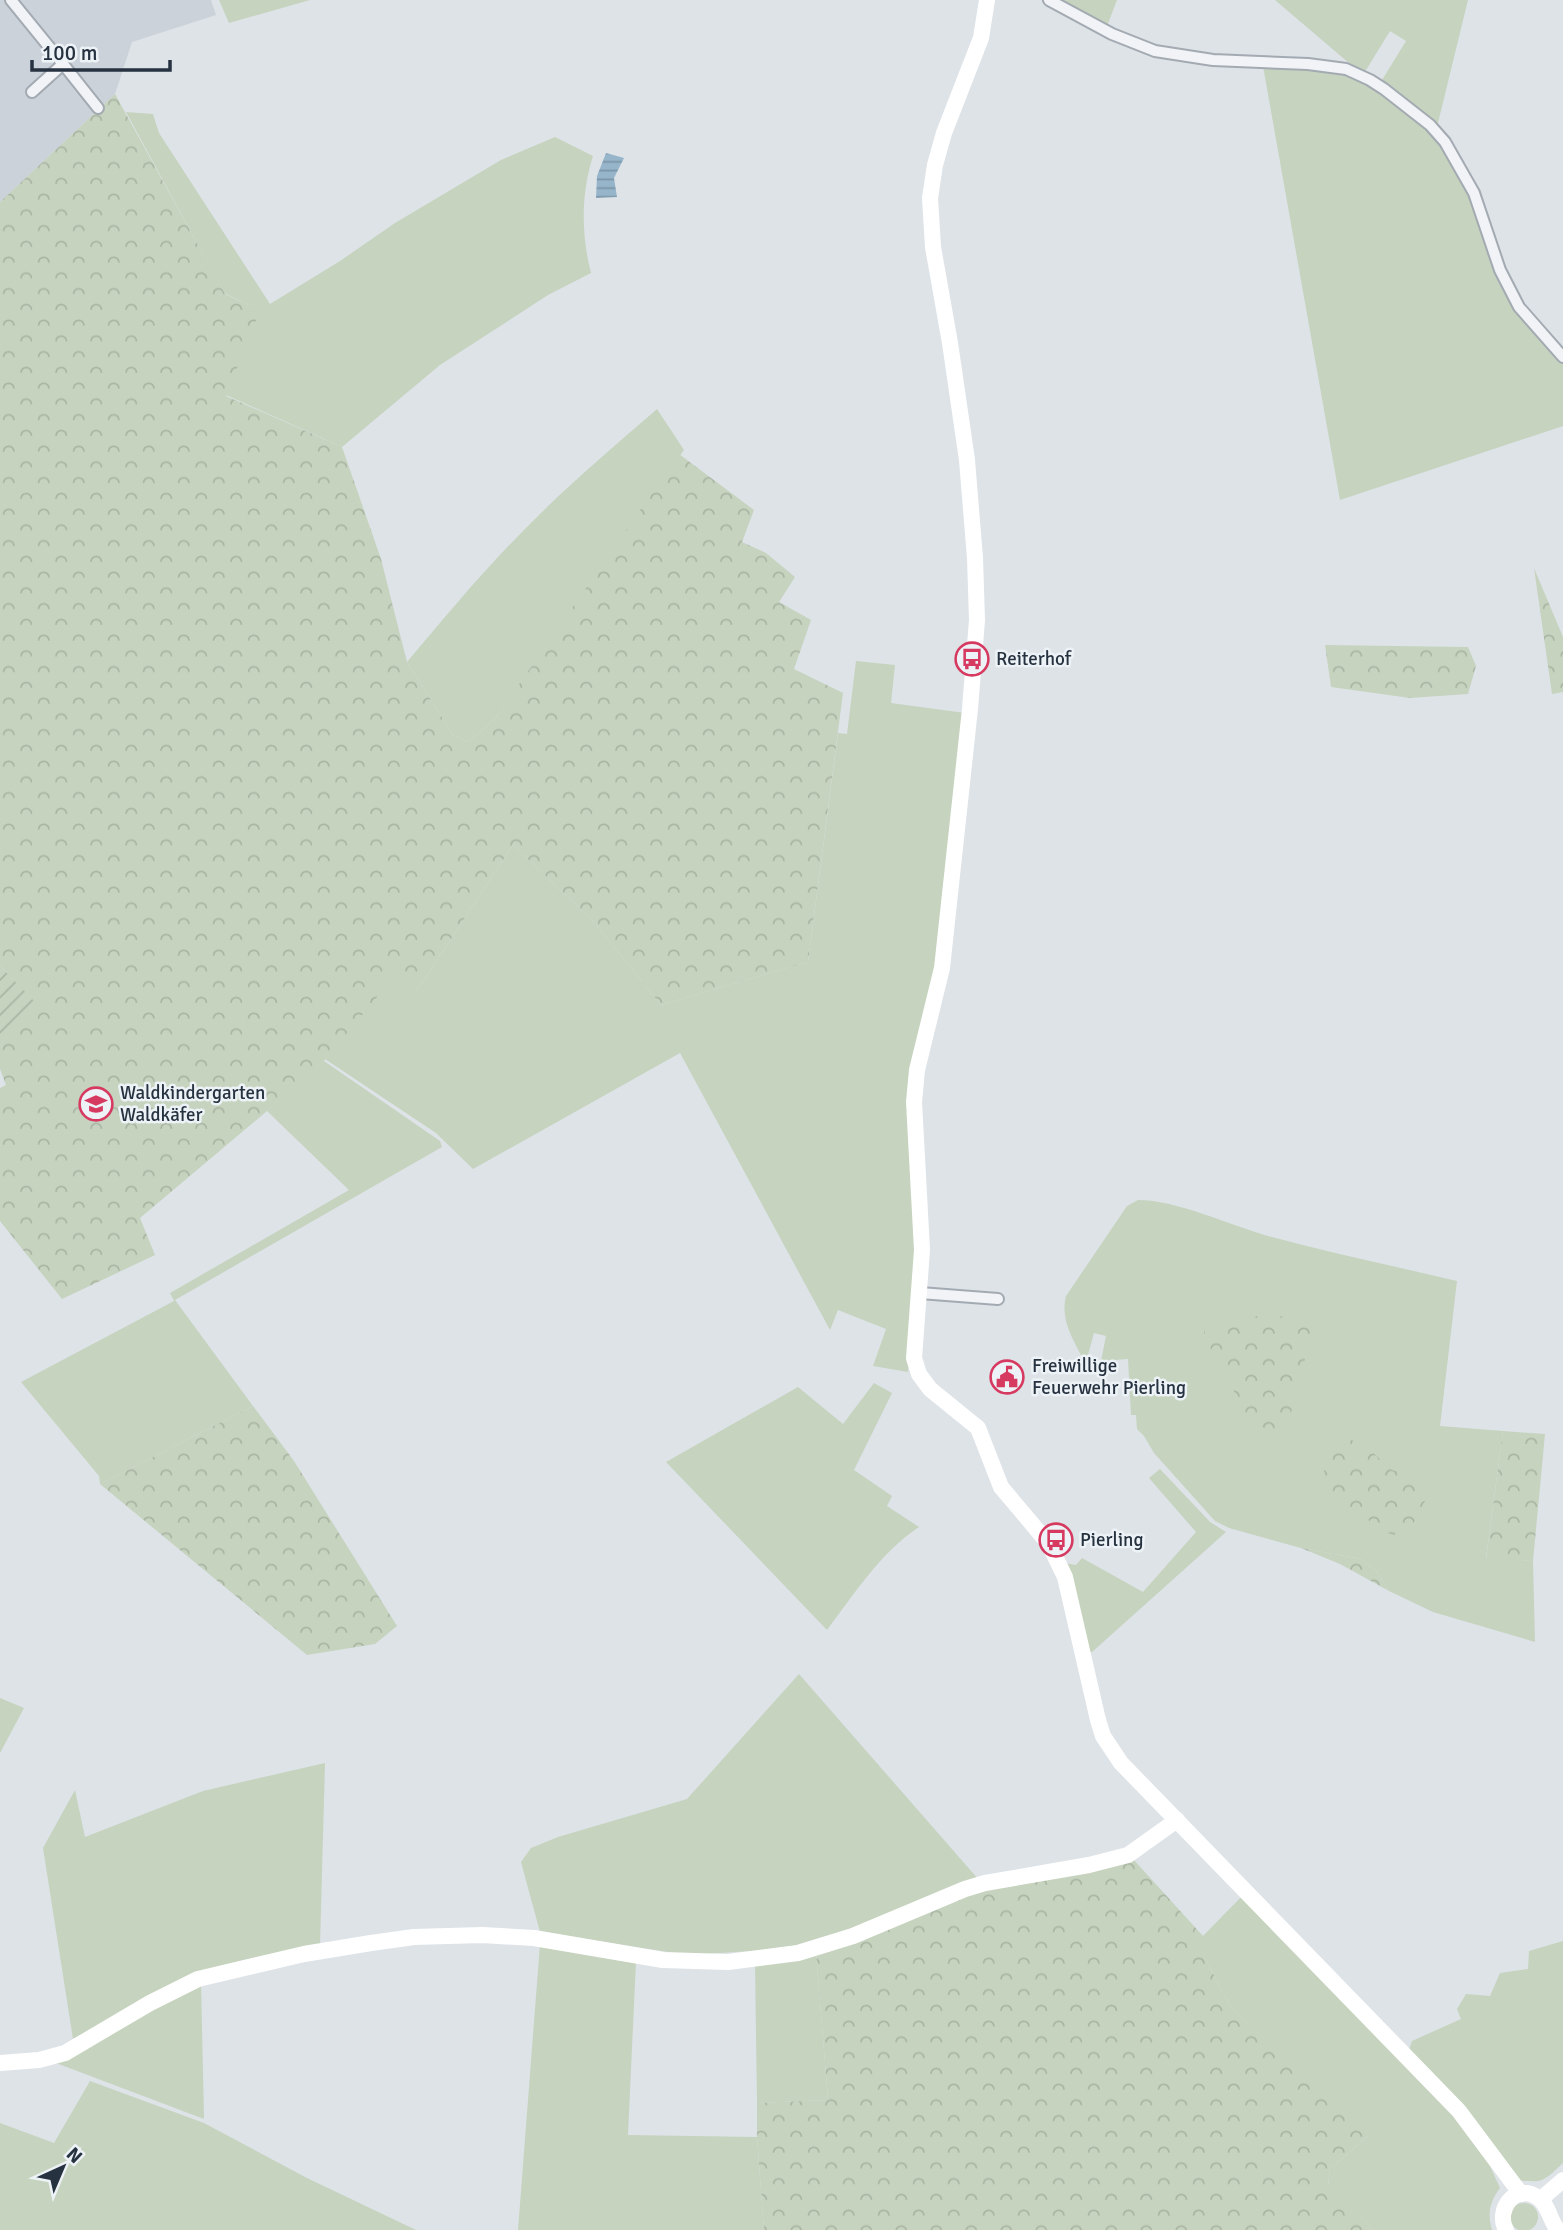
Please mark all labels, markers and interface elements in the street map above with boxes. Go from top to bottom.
scale bar [32,28,170,72]
text: 100 m [42,40,97,66]
bus stop icon: Reiterhof [953,640,991,678]
place label: Reiterhof [996,647,1073,671]
place label: Waldkindergarten Waldkäfer [120,1081,265,1127]
school or university icon: Waldkindergarten Waldkäfer [77,1085,115,1123]
place label: Freiwillige Feuerwehr Pierling [1032,1354,1186,1400]
public building icon: Freiwillige Feuerwehr Pierling [988,1358,1026,1396]
bus stop icon: Pierling [1037,1521,1075,1559]
place label: Pierling [1080,1528,1143,1552]
north arrow [28,2132,98,2202]
text: N [61,2142,87,2169]

